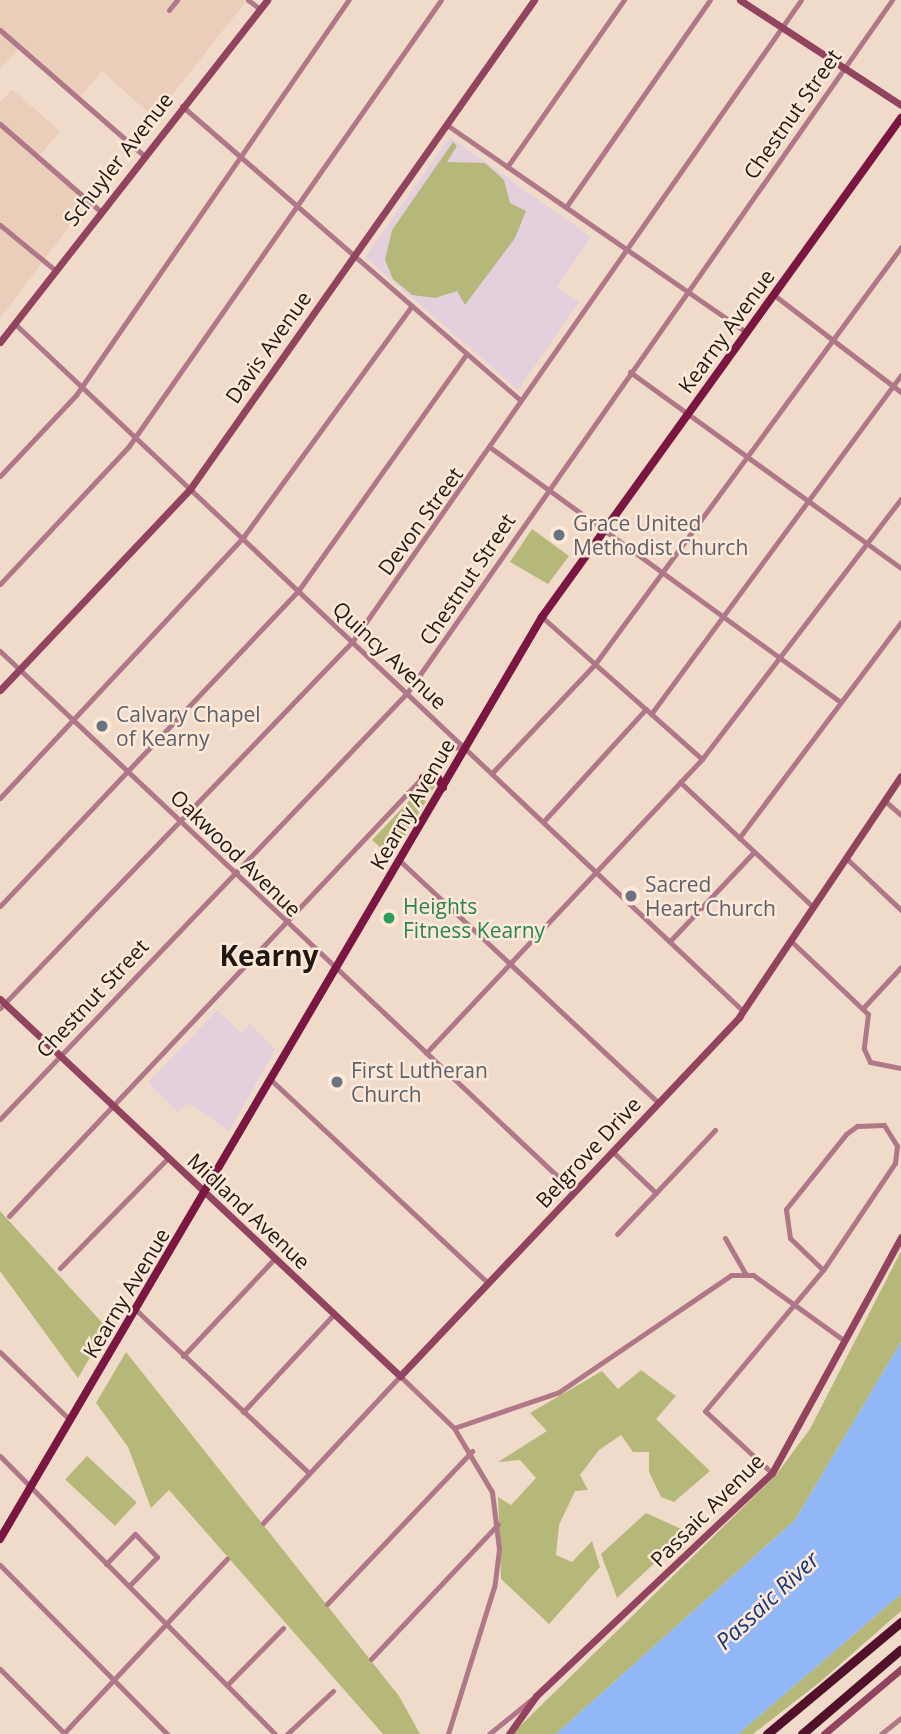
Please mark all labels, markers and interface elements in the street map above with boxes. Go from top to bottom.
street label: Chestnut Street [738,44,846,184]
street label: Schuyler Avenue [58,87,178,231]
street label: Kearny Avenue [673,264,779,398]
street label: Davis Avenue [220,286,316,408]
street label: Devon Street [372,462,468,580]
street label: Chestnut Street [414,509,520,649]
place label: Grace United Methodist Church [573,510,748,560]
marker: Grace United Methodist Church [551,527,567,543]
street label: Quincy Avenue [328,596,452,714]
place label: Calvary Chapel of Kearny [116,701,261,751]
marker: Calvary Chapel of Kearny [94,718,110,734]
street label: Kearny Avenue [364,734,460,874]
street label: Oakwood Avenue [165,784,307,922]
place label: Sacred Heart Church [645,871,776,921]
marker: Sacred Heart Church [623,888,639,904]
place label: Heights Fitness Kearny [403,893,545,943]
marker: Heights Fitness Kearny [381,910,397,926]
street label: Chestnut Street [31,934,153,1062]
district label: Kearny [219,938,319,972]
place label: First Lutheran Church [351,1057,488,1107]
marker: First Lutheran Church [329,1074,345,1090]
street label: Belgrove Drive [530,1091,646,1213]
street label: Midland Avenue [183,1148,315,1274]
street label: Kearny Avenue [77,1224,175,1362]
street label: Passaic Avenue [645,1448,769,1572]
water label: Passaic River [710,1545,824,1655]

